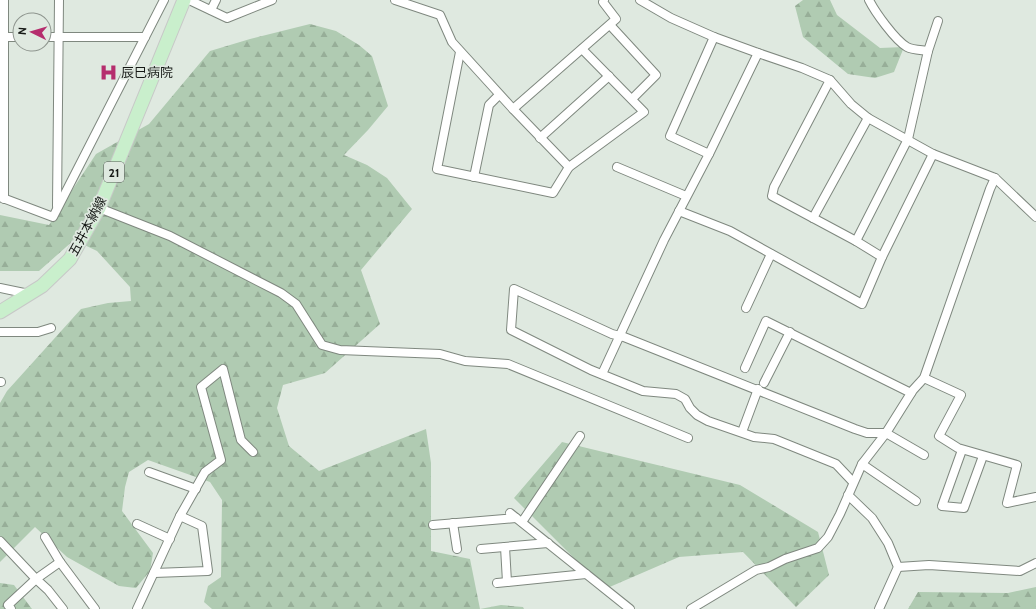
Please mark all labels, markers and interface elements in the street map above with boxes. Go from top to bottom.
north arrow [12,12,52,52]
text: N [15,27,29,36]
hospital icon: 辰巳病院 [98,62,118,82]
place label: 辰巳病院 [121,64,173,80]
road number: 21 [104,162,124,182]
street label: 五井本納線 [65,194,109,258]

